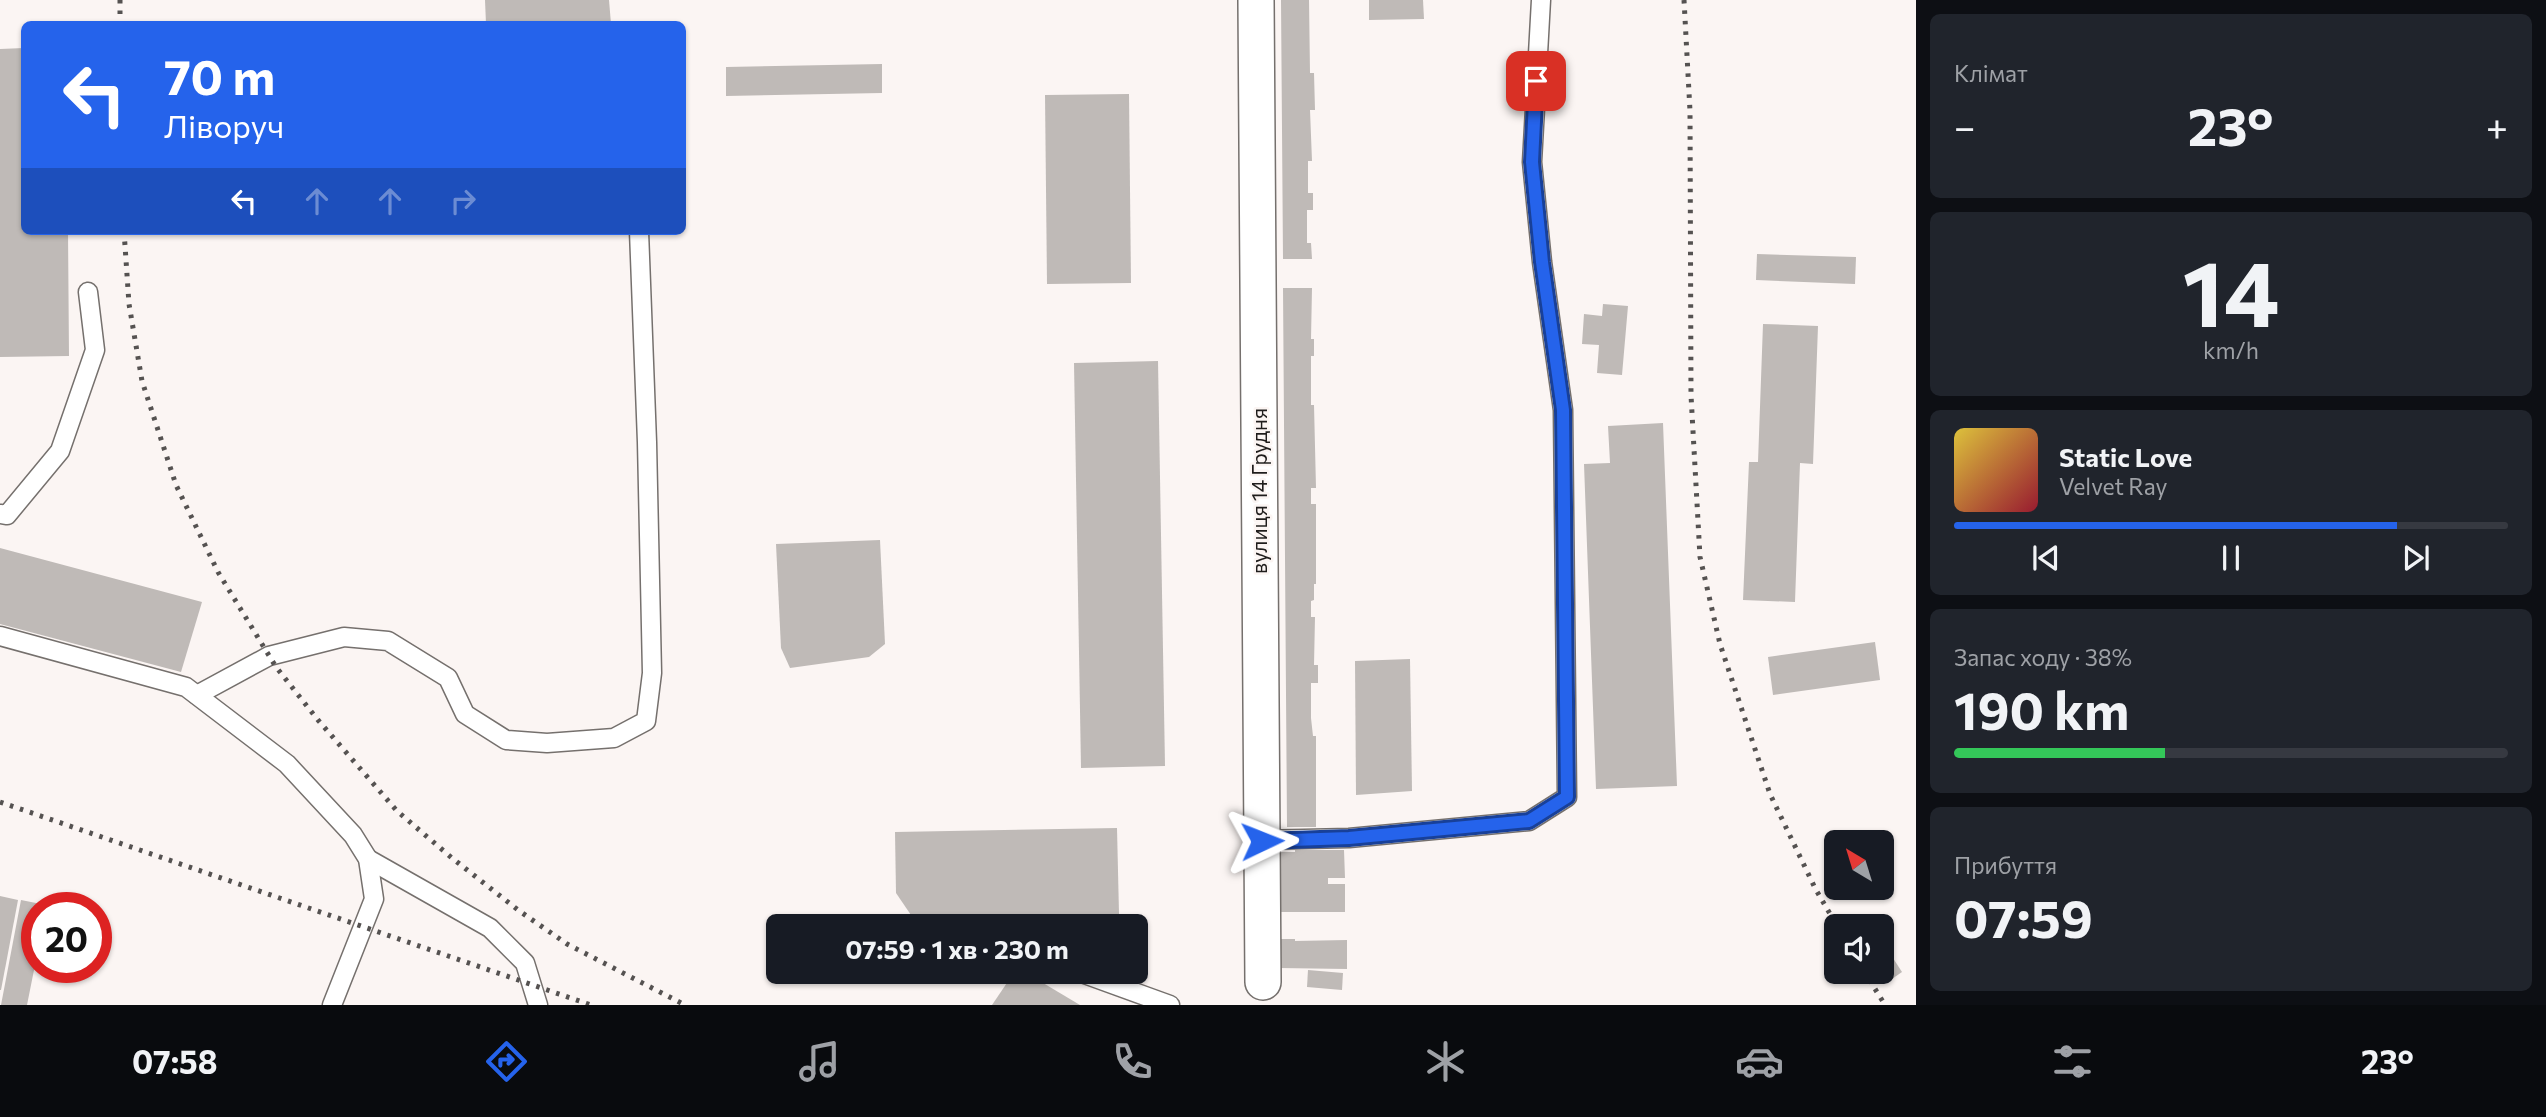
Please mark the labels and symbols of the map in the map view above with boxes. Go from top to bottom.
pin [1506,51,1566,111]
street label: вулиця 14 Грудня [1246,408,1271,574]
position arrow [1225,804,1299,878]
north arrow [1824,830,1894,900]
speed limit sign: 20 [21,892,112,983]

